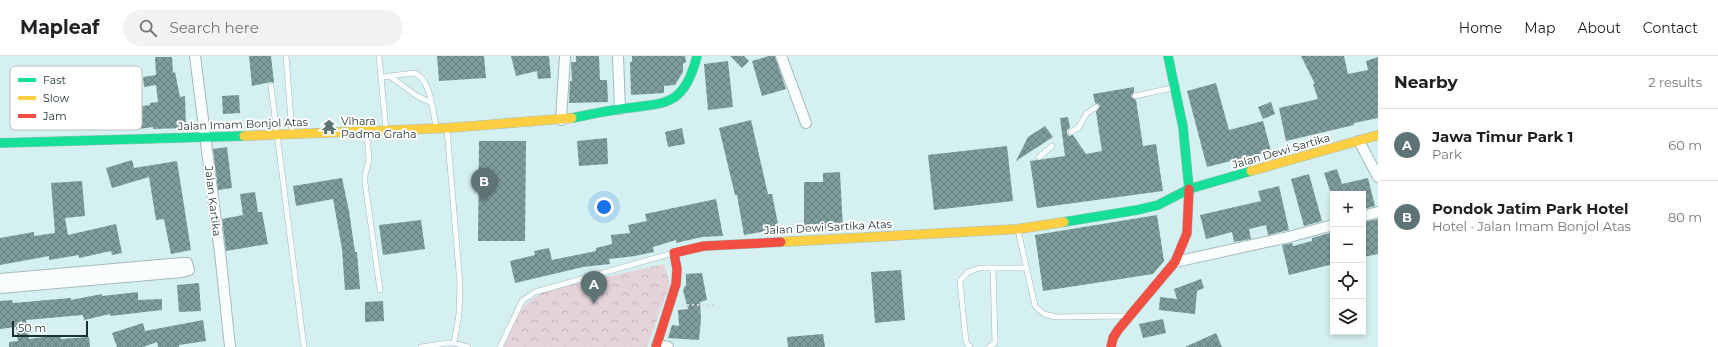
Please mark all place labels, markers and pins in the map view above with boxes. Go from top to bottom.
place label: Vihara Padma Graha [341,114,417,141]
temple icon: Vihara Padma Graha [320,118,338,136]
pin: B [471,168,497,201]
pin: A [581,271,607,304]

